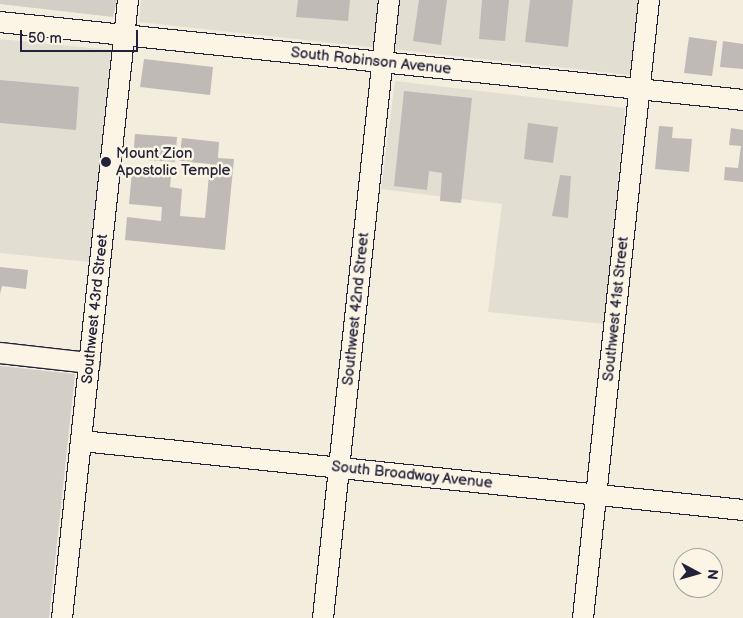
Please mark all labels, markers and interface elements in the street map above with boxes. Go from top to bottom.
scale bar [22,20,140,52]
text: 50 m [28,29,62,48]
street label: South Robinson Avenue [290,44,452,78]
place label: Mount Zion Apostolic Temple [116,144,231,179]
marker: Mount Zion Apostolic Temple [100,156,112,168]
street label: Southwest 42nd Street [339,232,373,386]
street label: Southwest 43rd Street [78,233,112,385]
street label: Southwest 41st Street [599,236,633,382]
street label: South Broadway Avenue [330,458,494,492]
north arrow [673,548,723,598]
text: N [703,568,721,581]

